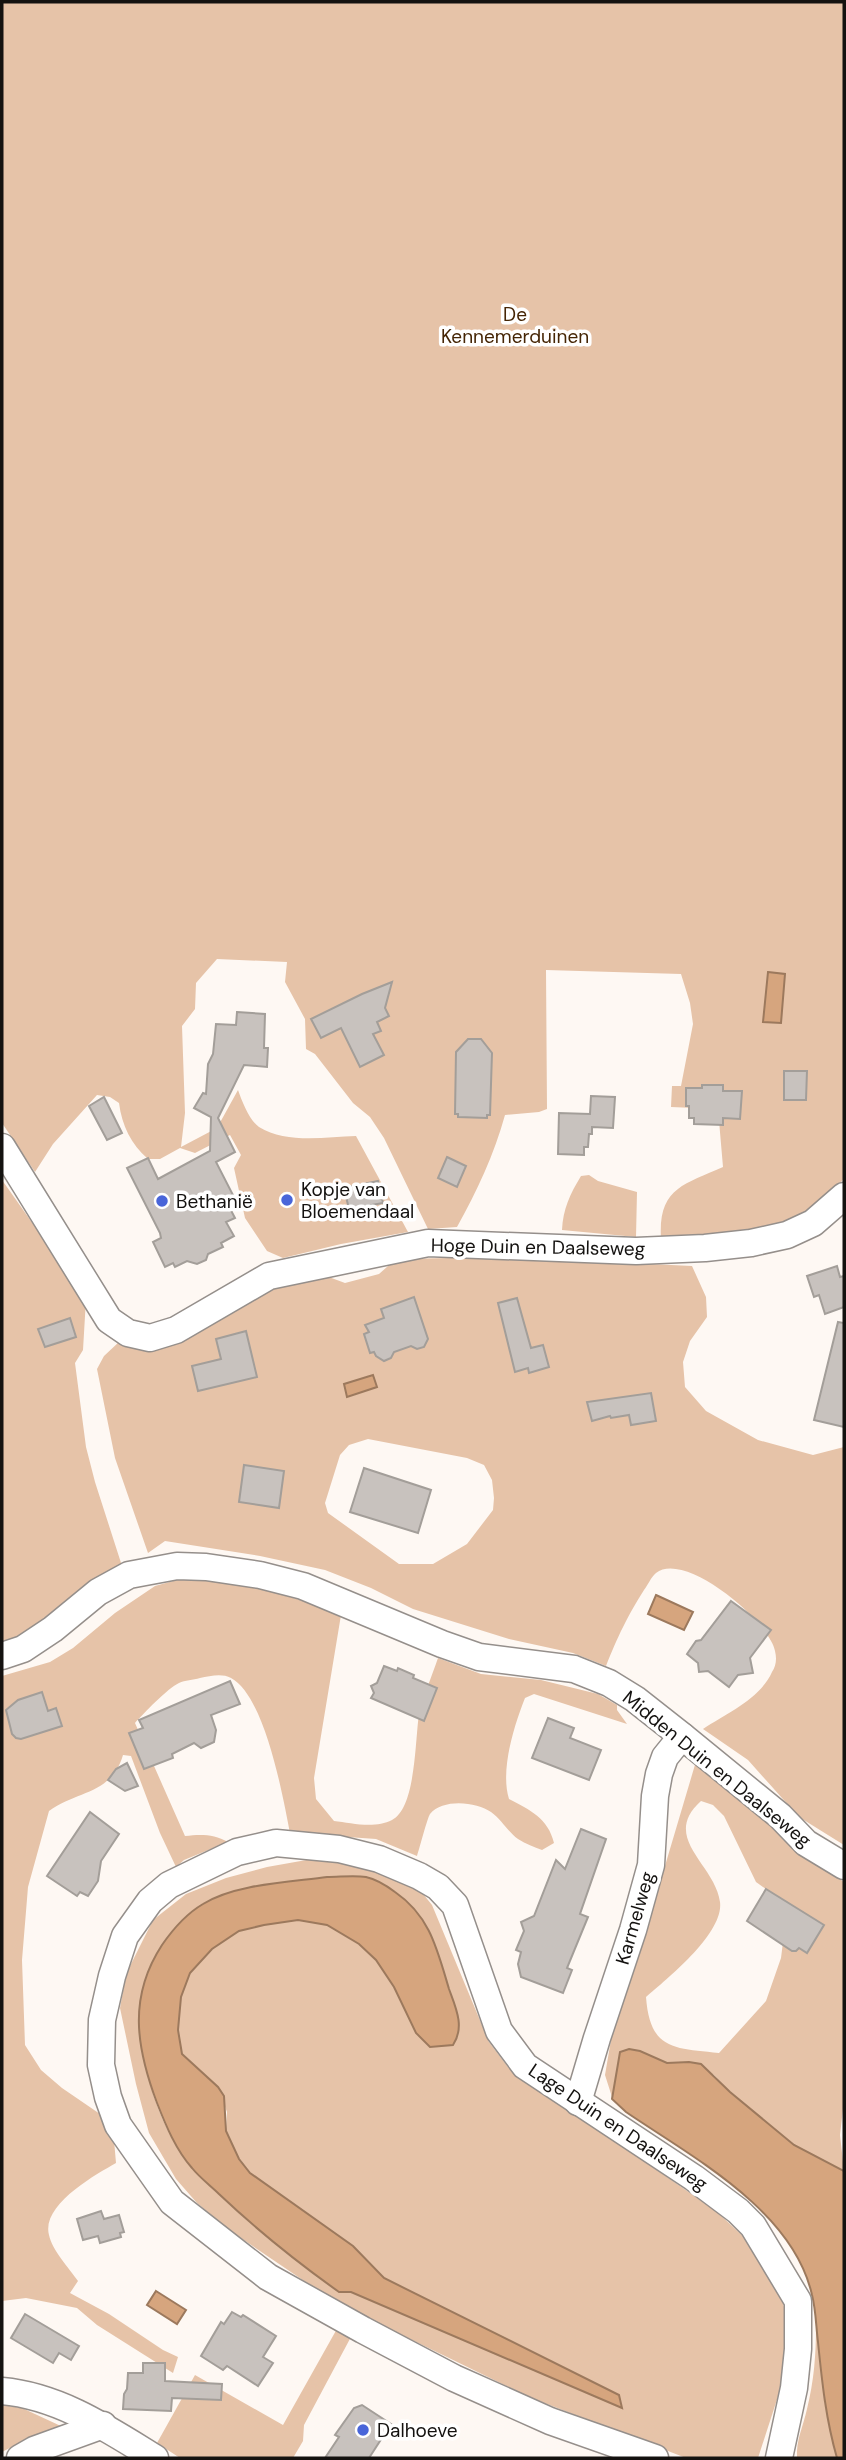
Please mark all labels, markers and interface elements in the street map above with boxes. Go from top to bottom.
park label: De Kennemerduinen [441,302,589,349]
place label: Kopje van Bloemendaal [301,1177,414,1224]
place label: Bethanië [176,1189,253,1214]
marker: Kopje van Bloemendaal [279,1192,295,1208]
marker: Bethanië [154,1193,170,1209]
street label: Hoge Duin en Daalseweg [431,1233,646,1261]
street label: Midden Duin en Daalseweg [618,1685,817,1853]
street label: Karmelweg [610,1868,660,1967]
street label: Lage Duin en Daalseweg [524,2058,713,2197]
place label: Dalhoeve [377,2418,458,2443]
marker: Dalhoeve [355,2422,371,2438]

